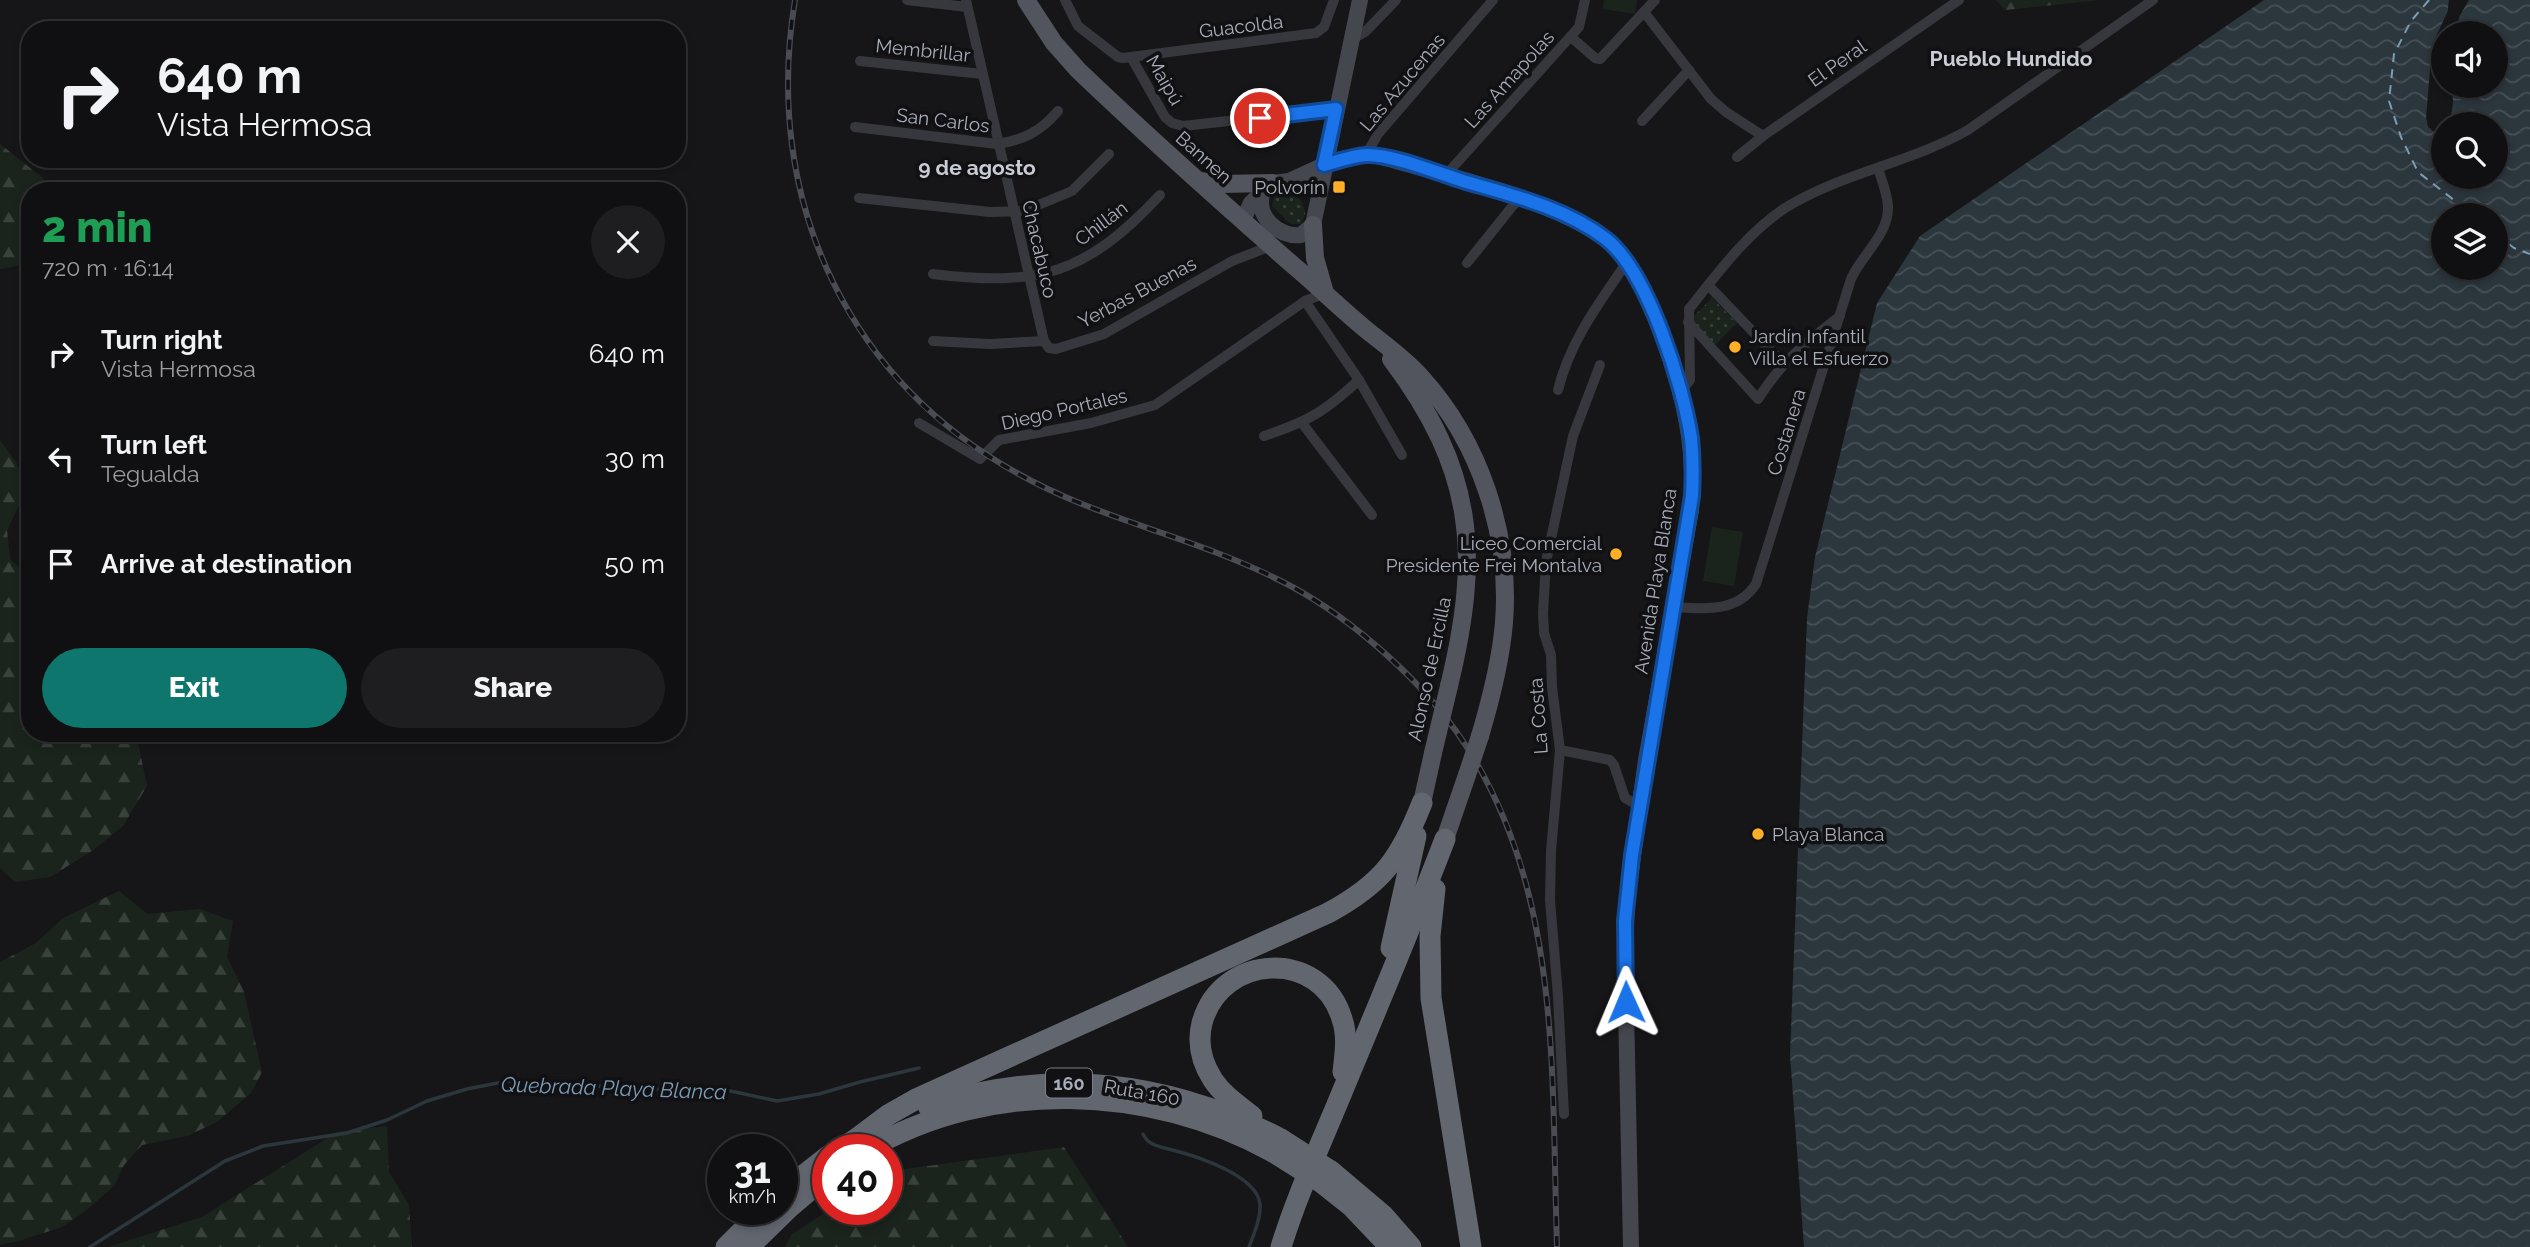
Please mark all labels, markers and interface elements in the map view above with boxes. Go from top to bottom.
street label: Guacolda [1198,10,1284,42]
map controls [2431,21,2508,280]
button: sound [2431,21,2508,98]
street label: Las Amapolas [1460,26,1558,132]
street label: Las Azucenas [1355,29,1449,135]
street label: Membrillar [875,34,972,66]
street label: El Peral [1804,35,1871,91]
district label: Pueblo Hundido [1930,46,2093,71]
text: 640 m [157,47,302,104]
icon: right [42,49,133,140]
street label: Maipú [1142,51,1188,109]
pin [1230,88,1290,148]
icon: arrive [1241,99,1279,137]
street label: San Carlos [895,103,991,137]
text: Vista Hermosa [157,106,372,143]
button: search [2431,112,2508,189]
street label: Bannen [1172,126,1236,188]
district label: 9 de agosto [918,155,1036,180]
place label: Polvorín [1254,176,1325,198]
marker: Polvorín [1331,179,1347,195]
street label: Chillán [1070,196,1132,250]
street label: Chacabuco [1018,198,1062,300]
text: 2 min [42,203,152,252]
button: layers [2431,203,2508,280]
button: close [591,205,665,279]
street label: Yerbas Buenas [1074,252,1200,332]
text: 720 m · 16:14 [42,254,174,281]
text: Turn right [101,325,222,355]
place label: Jardín Infantil Villa el Esfuerzo [1749,325,1889,369]
icon: right [42,335,80,373]
text: 640 m [589,339,665,369]
marker: Jardín Infantil Villa el Esfuerzo [1727,339,1743,355]
text: Vista Hermosa [101,355,256,382]
street label: Diego Portales [999,384,1129,434]
street label: Costanera [1762,386,1810,478]
text: Turn left [101,430,207,460]
icon: left [42,440,80,478]
text: 30 m [605,444,665,474]
text: Tegualda [101,460,199,487]
street label: Avenida Playa Blanca [1629,487,1681,675]
place label: Liceo Comercial Presidente Frei Montalva [1386,532,1603,576]
icon: arrive [42,545,80,583]
marker: Liceo Comercial Presidente Frei Montalva [1608,546,1624,562]
text: Arrive at destination [101,549,352,579]
text: 50 m [604,549,665,579]
street label: Alonso de Ercilla [1403,595,1455,743]
button: Exit [42,648,347,728]
button: Share [361,648,665,728]
street label: La Costa [1524,677,1552,755]
place label: Playa Blanca [1772,823,1884,845]
marker: Playa Blanca [1750,826,1766,842]
position arrow [1589,965,1663,1039]
road number: 160 [1046,1068,1092,1098]
water label: Quebrada Playa Blanca [501,1072,727,1104]
street label: Ruta 160 [1102,1075,1182,1109]
speed limit sign: 40 [812,1134,903,1225]
text: 31 [734,1150,771,1191]
text: km/h [729,1186,776,1207]

